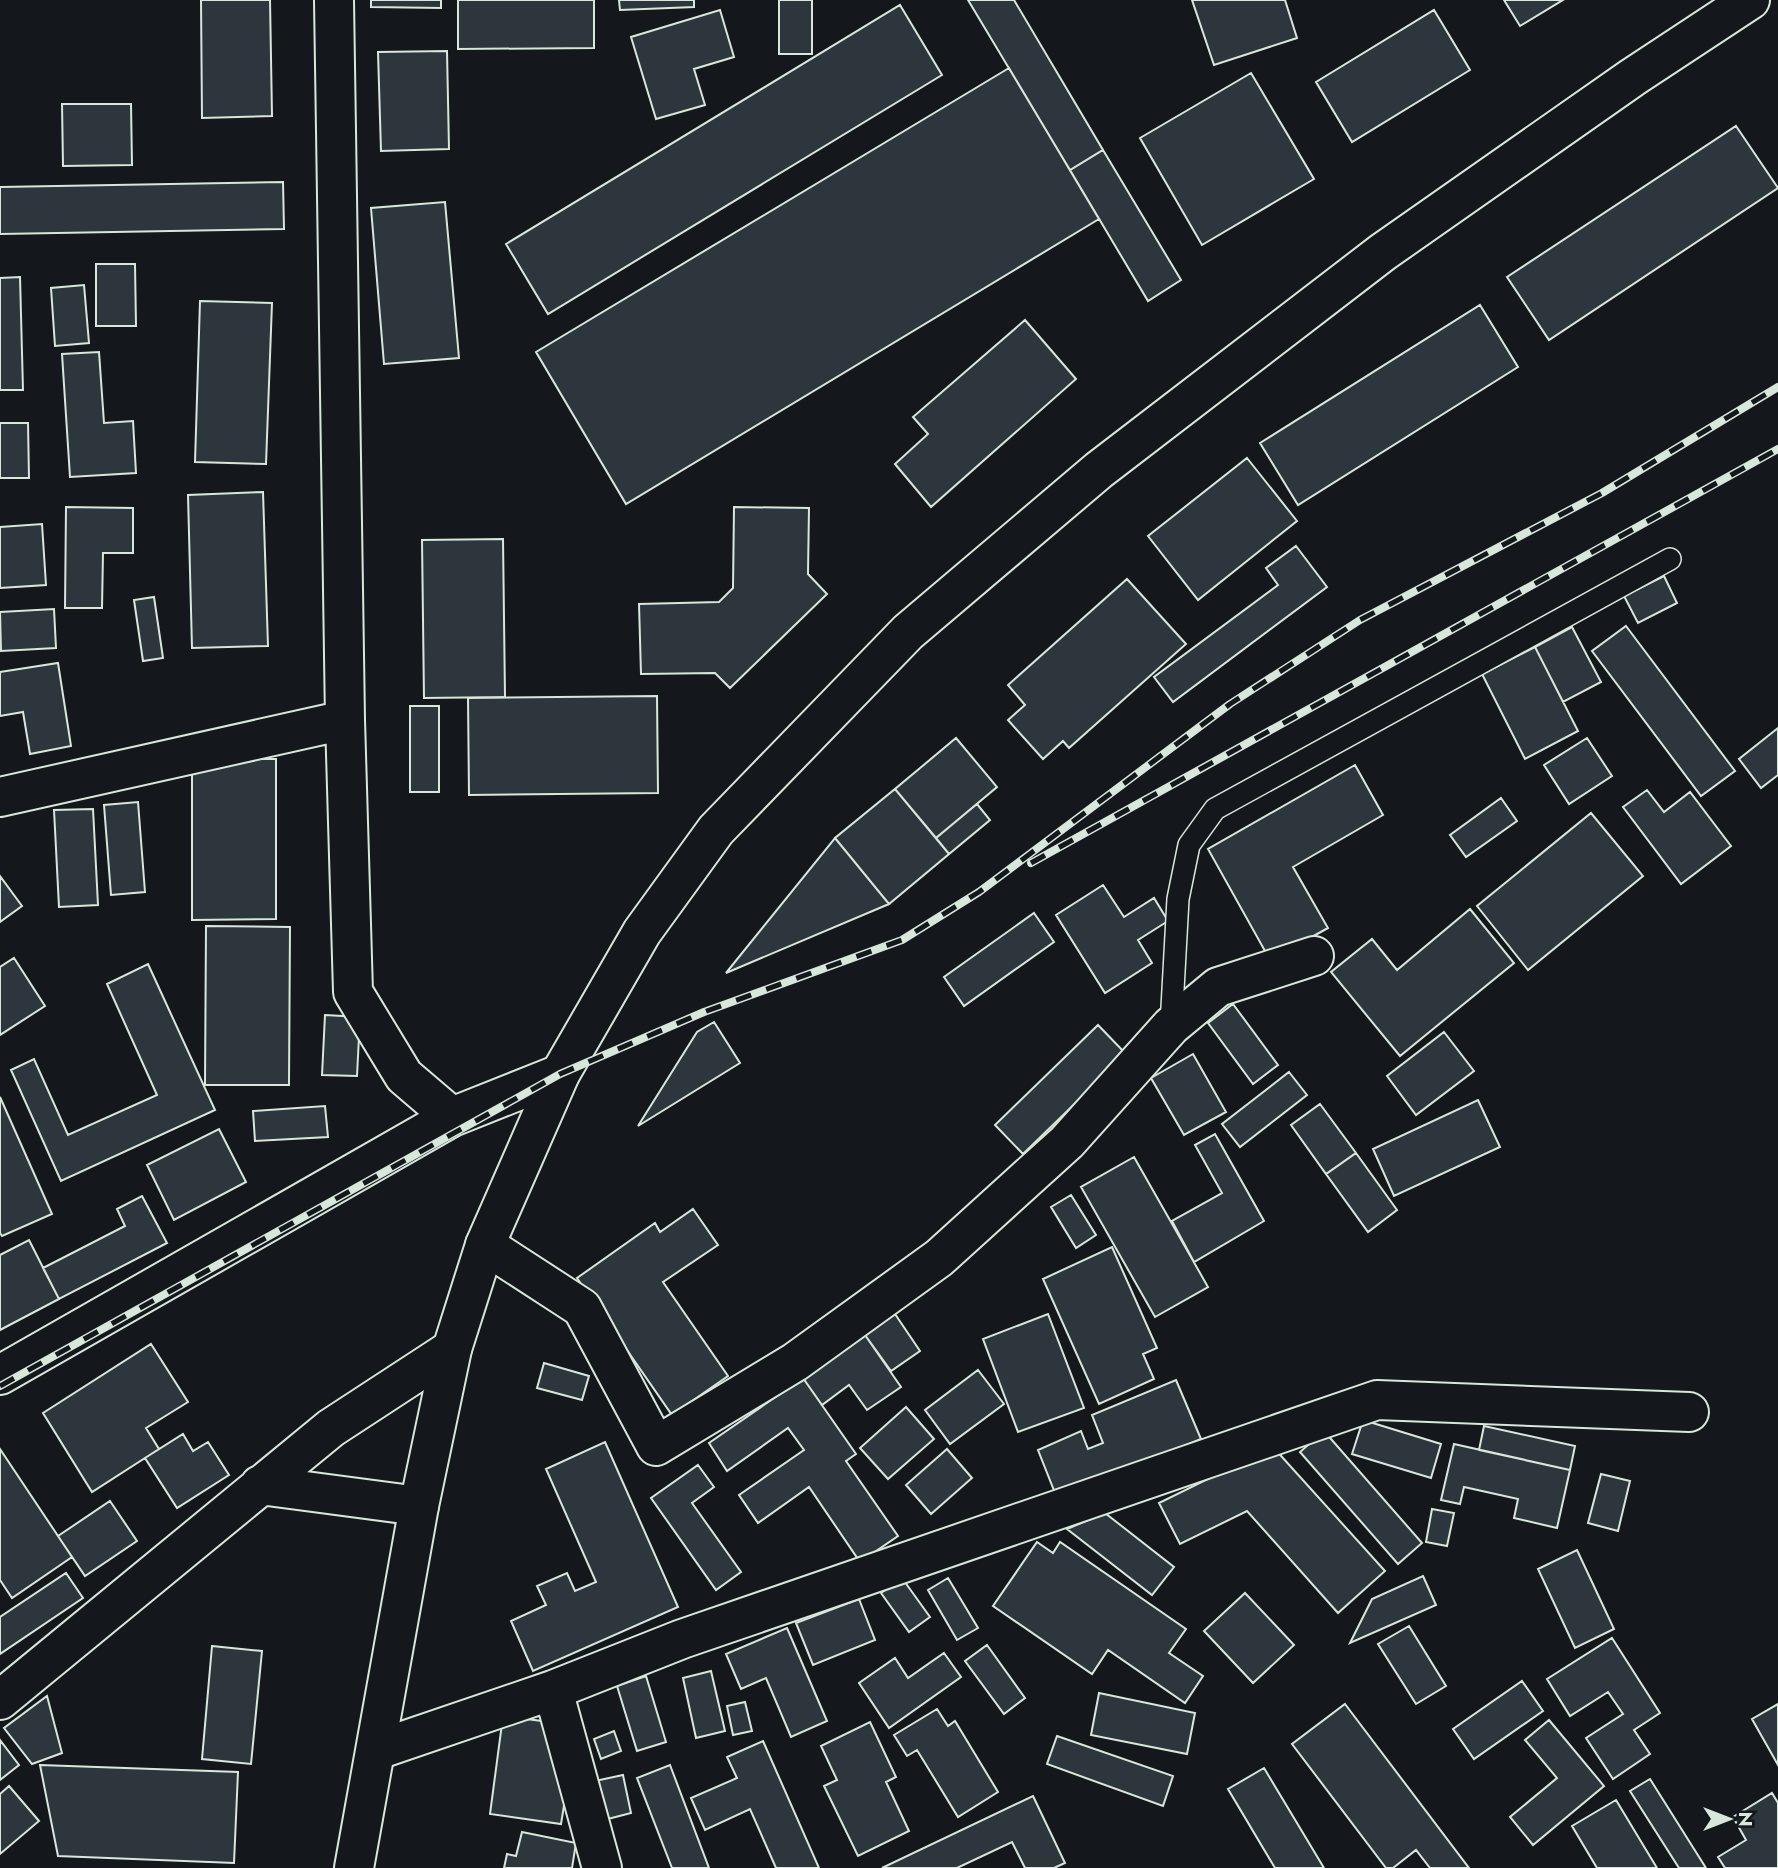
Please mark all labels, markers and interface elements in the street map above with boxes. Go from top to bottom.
north arrow [1694,1784,1764,1854]
text: N [1732,1811,1759,1827]

